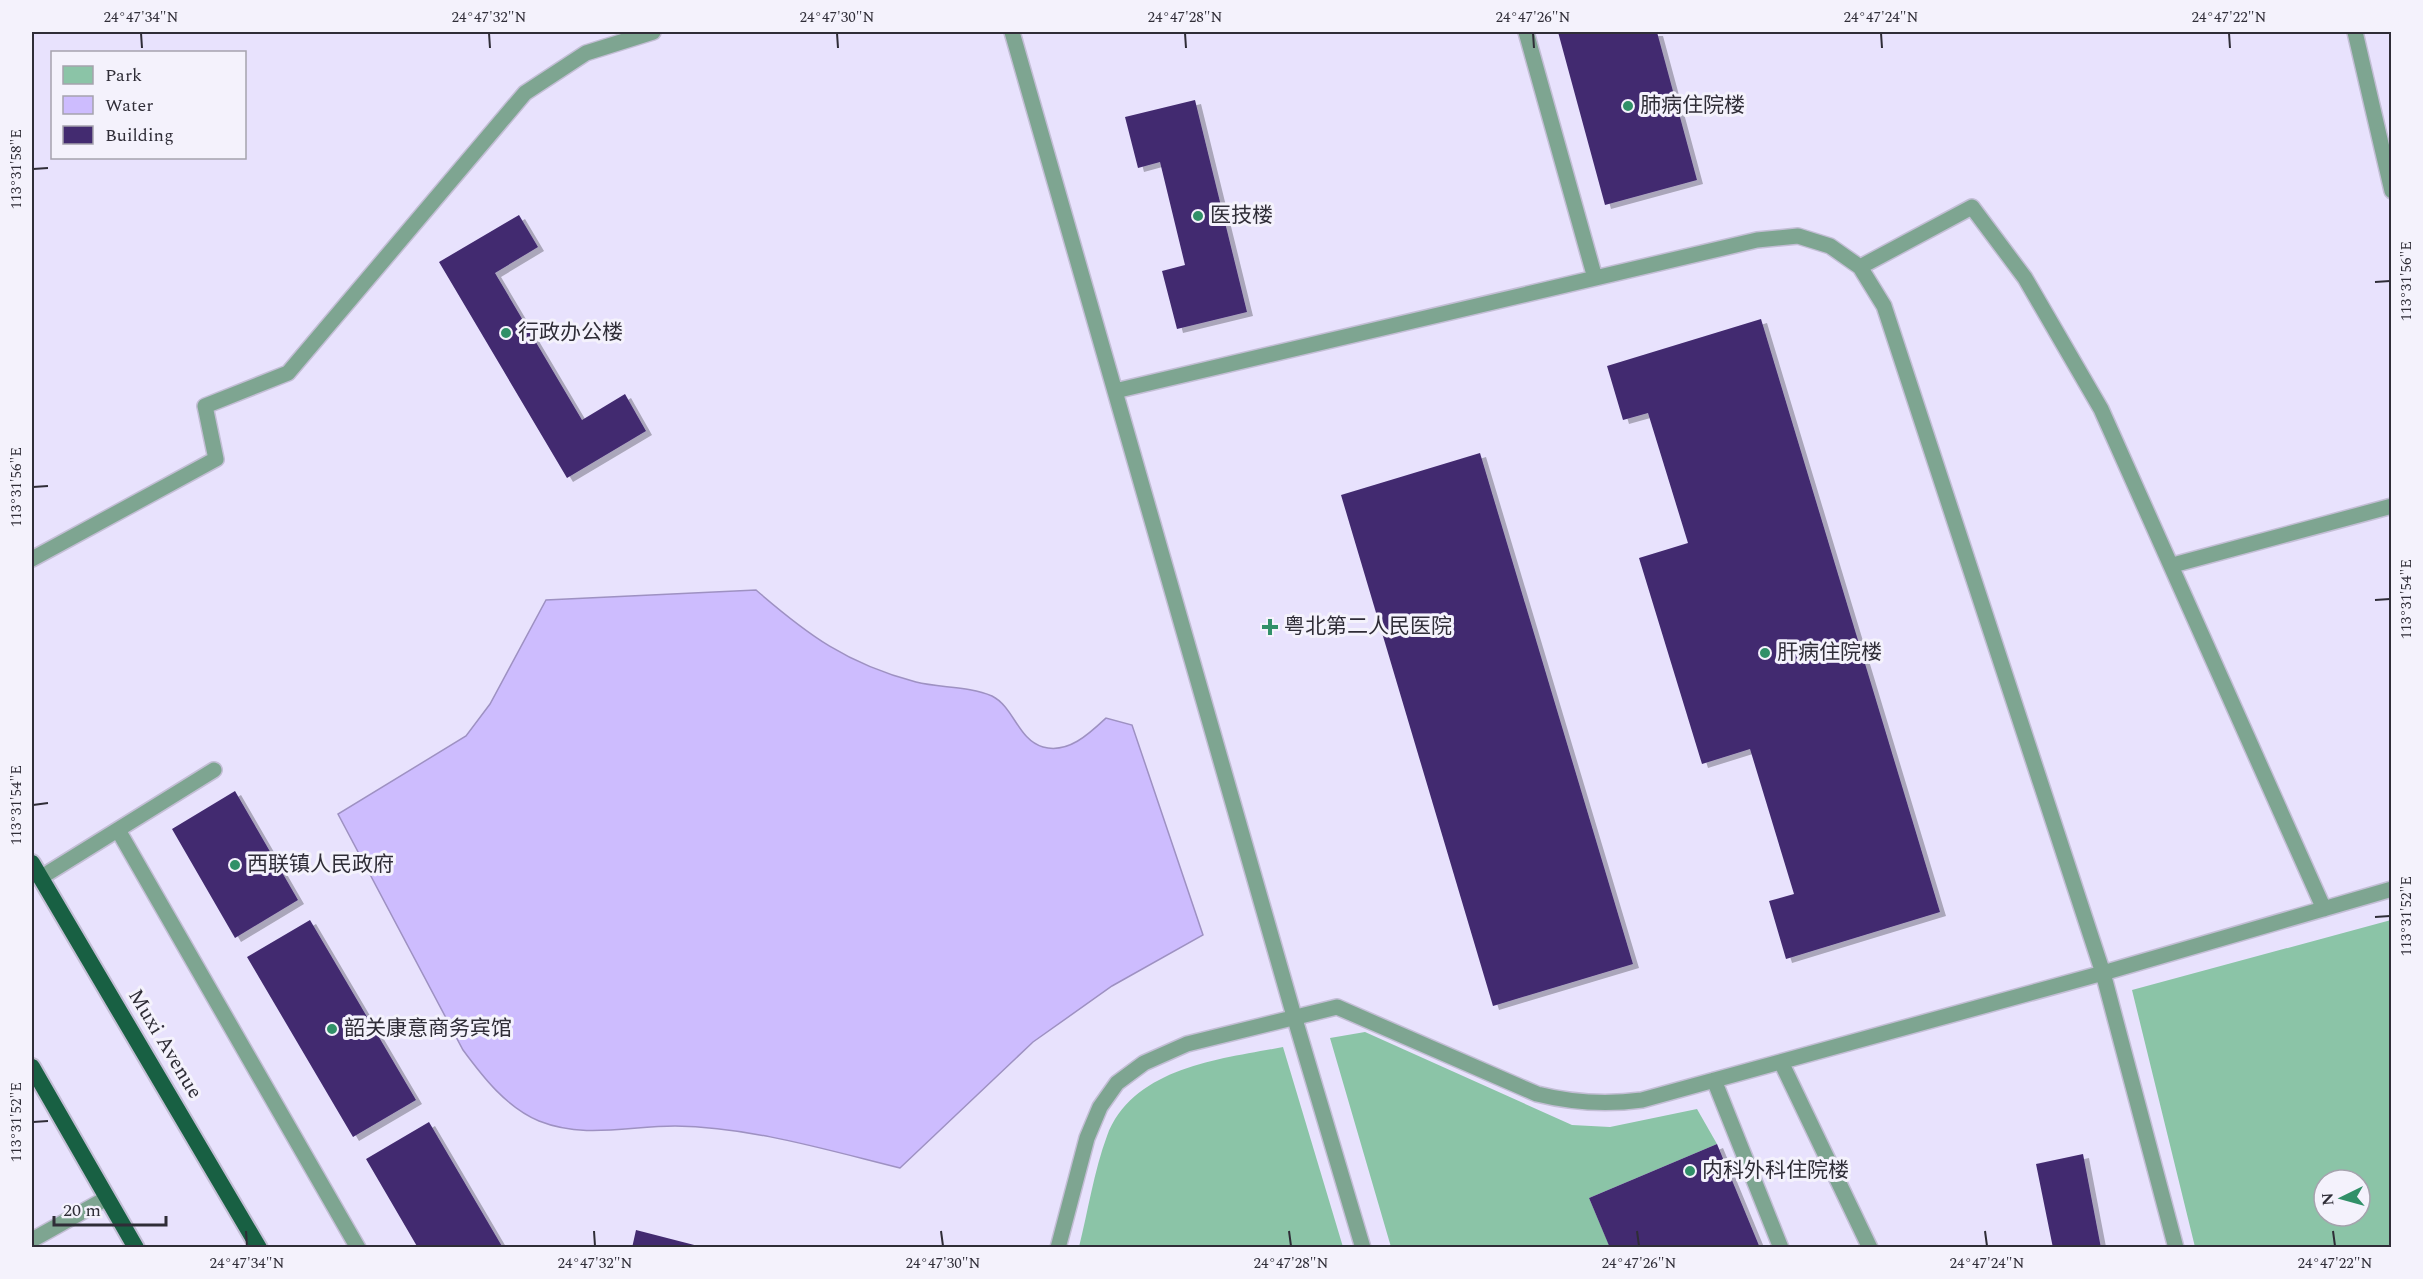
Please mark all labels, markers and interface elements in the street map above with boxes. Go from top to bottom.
text: 24°47'34"N [104,6,179,29]
text: 24°47'32"N [452,6,527,29]
text: 24°47'30"N [800,6,875,29]
text: 24°47'28"N [1148,6,1223,29]
text: 24°47'26"N [1496,6,1571,29]
text: 24°47'24"N [1844,6,1919,29]
text: 24°47'22"N [2192,6,2267,29]
legend [51,51,246,159]
text: Park [105,62,142,89]
place label: 肺病住院楼 [1640,90,1745,122]
text: Water [105,92,153,119]
marker: 肺病住院楼 [1621,99,1635,113]
text: Building [105,122,174,149]
text: 113°31'58"E [5,129,28,209]
place label: 医技楼 [1210,200,1273,232]
marker: 医技楼 [1191,209,1205,223]
text: 113°31'56"E [2395,241,2418,321]
place label: 行政办公楼 [518,317,623,349]
marker: 行政办公楼 [499,326,513,340]
text: 113°31'56"E [5,447,28,527]
text: 113°31'54"E [2395,559,2418,639]
place label: 粤北第二人民医院 [1284,611,1452,643]
marker: 粤北第二人民医院 [1261,618,1279,636]
place label: 肝病住院楼 [1777,637,1882,669]
marker: 肝病住院楼 [1758,646,1772,660]
text: 113°31'54"E [5,765,28,845]
place label: 西联镇人民政府 [247,849,394,881]
marker: 西联镇人民政府 [228,858,242,872]
text: 113°31'52"E [2395,876,2418,956]
street label: Muxi Avenue [119,983,211,1105]
place label: 韶关康意商务宾馆 [344,1013,512,1045]
marker: 韶关康意商务宾馆 [325,1022,339,1036]
text: 113°31'52"E [5,1082,28,1162]
place label: 内科外科住院楼 [1702,1155,1849,1187]
marker: 内科外科住院楼 [1683,1164,1697,1178]
north arrow [2312,1168,2372,1228]
scale bar [54,1189,166,1227]
text: N [2316,1192,2341,1207]
text: 20 m [63,1197,101,1224]
text: 24°47'34"N [210,1252,285,1275]
text: 24°47'32"N [558,1252,633,1275]
text: 24°47'30"N [906,1252,981,1275]
text: 24°47'28"N [1254,1252,1329,1275]
text: 24°47'26"N [1602,1252,1677,1275]
text: 24°47'24"N [1950,1252,2025,1275]
text: 24°47'22"N [2298,1252,2373,1275]

